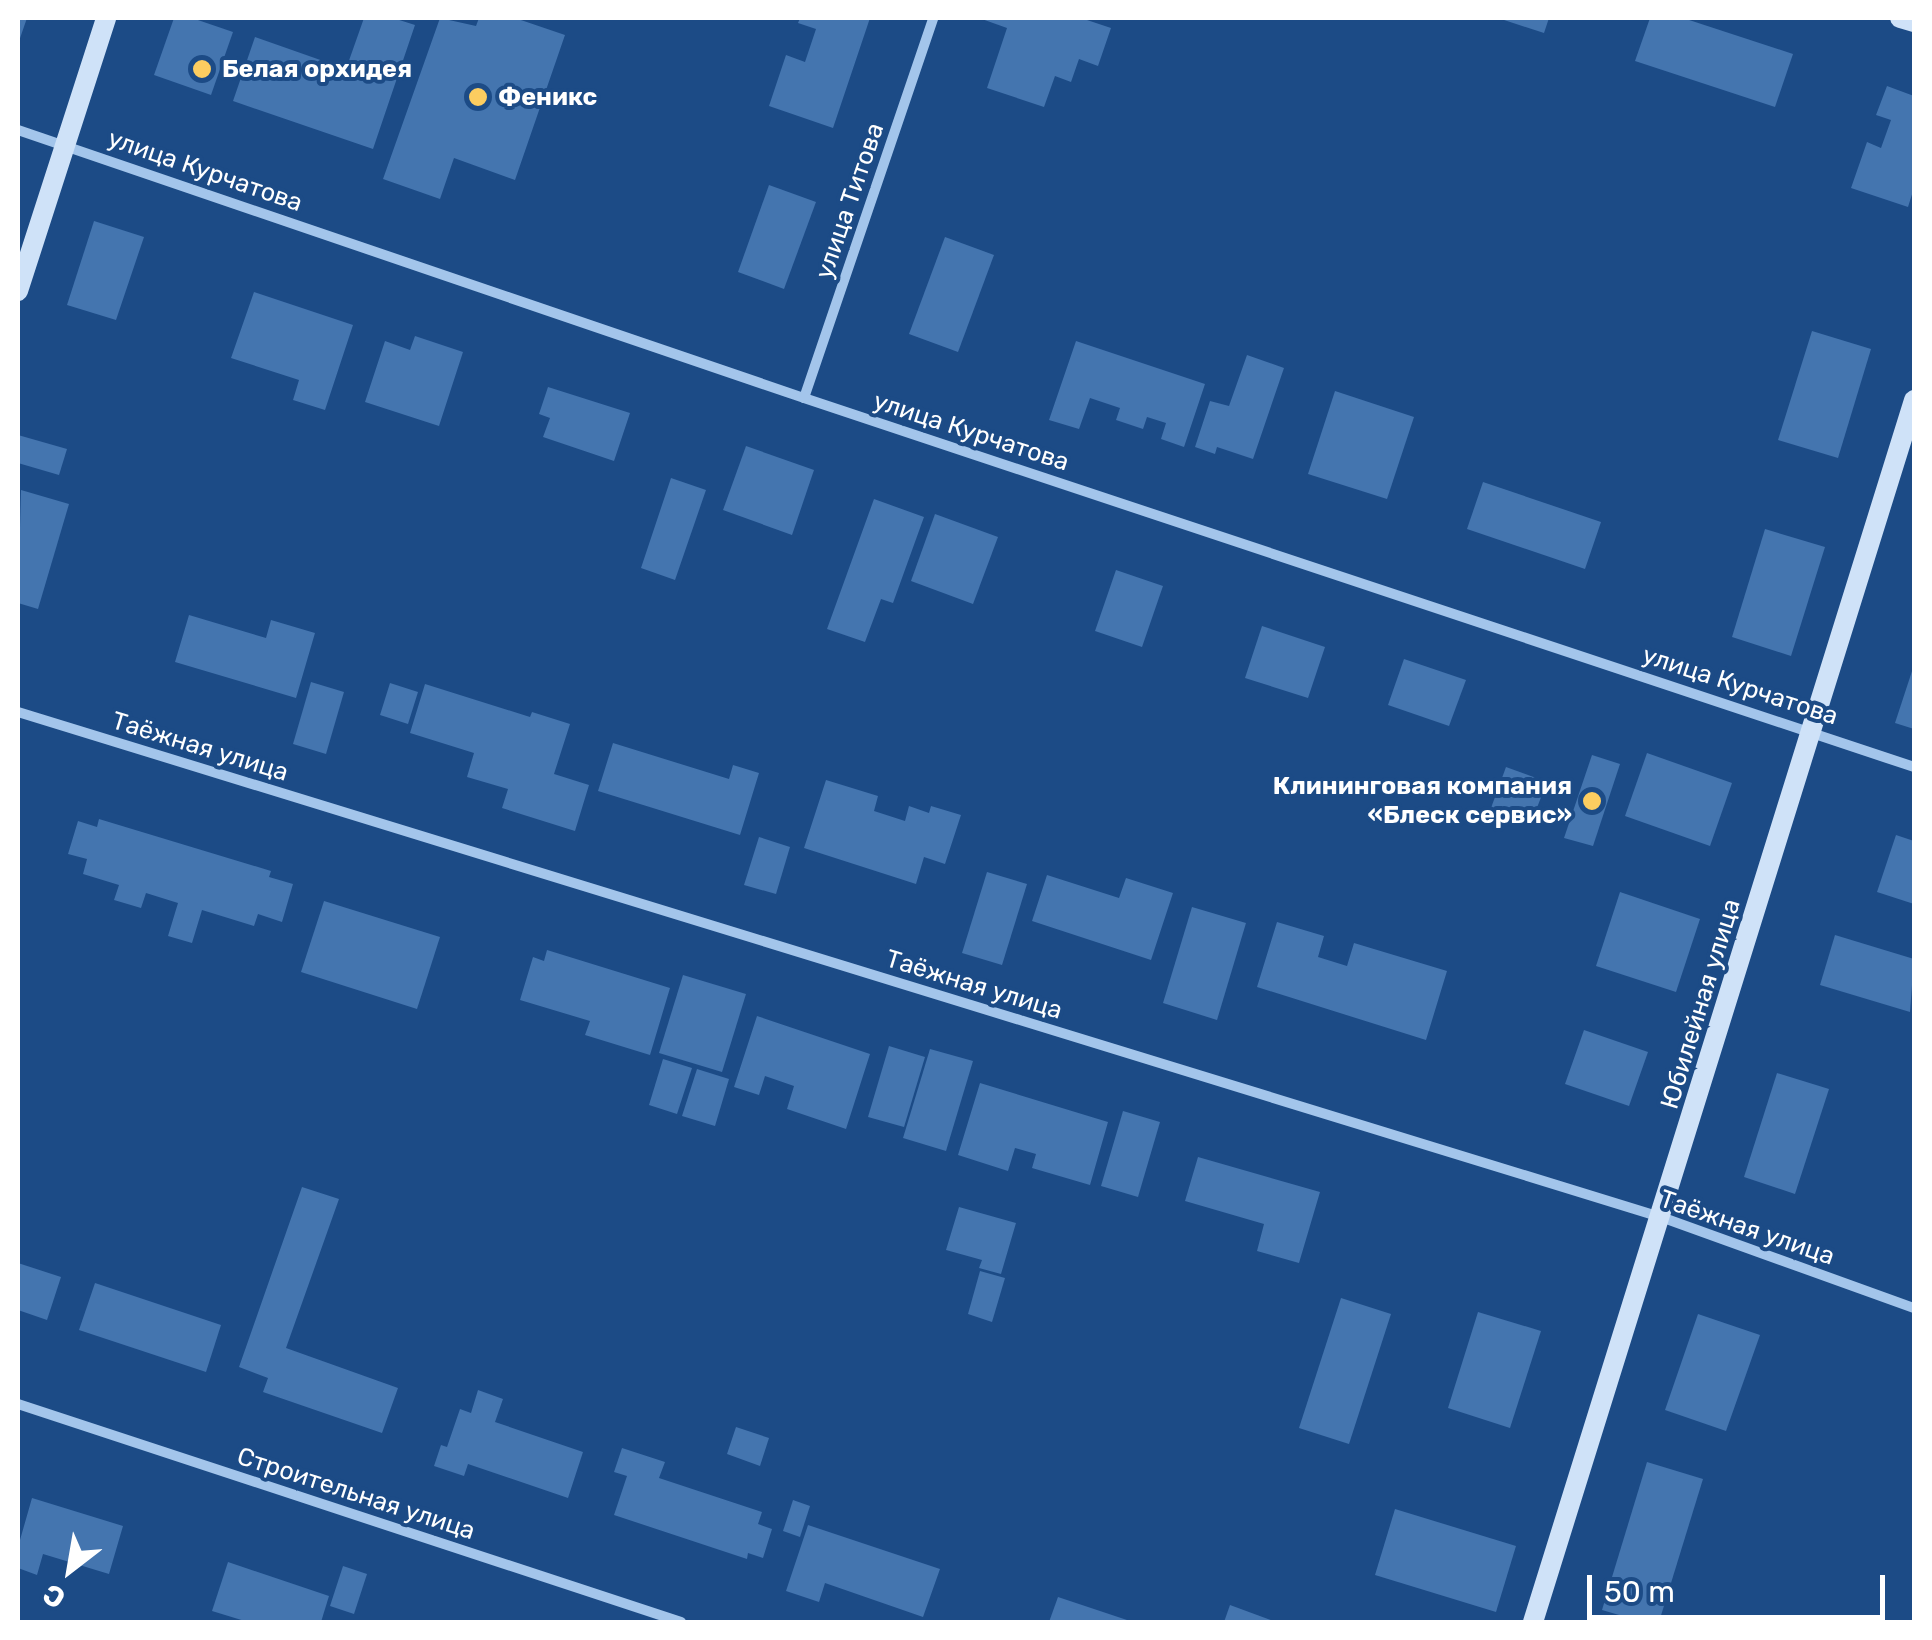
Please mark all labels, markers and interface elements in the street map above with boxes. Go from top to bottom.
place label: Белая орхидея [222,54,412,84]
marker: Белая орхидея [191,58,213,80]
place label: Феникс [498,82,597,112]
marker: Феникс [467,86,489,108]
street label: улица Титова [809,119,891,283]
street label: улица Курчатова [104,124,306,218]
street label: улица Курчатова [869,386,1073,478]
street label: улица Курчатова [1638,640,1842,732]
street label: Таёжная улица [108,706,292,788]
place label: Клининговая компания «Блеск сервис» [1273,772,1572,831]
marker: Клининговая компания «Блеск сервис» [1581,790,1603,812]
street label: Юбилейная улица [1655,895,1747,1113]
street label: Таёжная улица [882,944,1066,1026]
street label: Таёжная улица [1656,1184,1838,1272]
street label: Строительная улица [233,1441,479,1547]
north arrow [20,1520,120,1620]
scale bar [1592,1555,1890,1617]
text: 50 m [1604,1574,1675,1610]
text: С [37,1577,71,1615]

